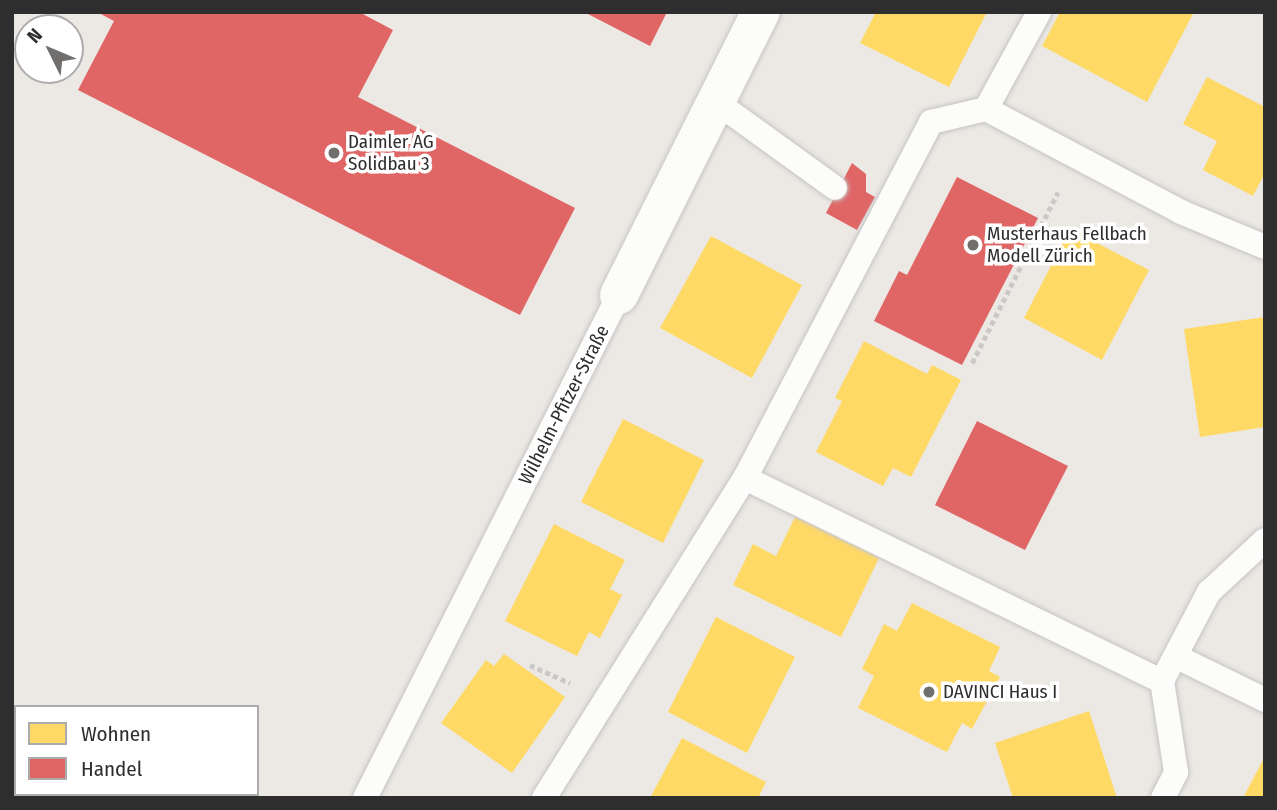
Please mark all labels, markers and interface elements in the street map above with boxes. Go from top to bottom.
north arrow [14,14,84,84]
text: N [22,24,47,48]
place label: Daimler AG Solidbau 3 [348,131,434,175]
marker: Daimler AG Solidbau 3 [326,145,342,161]
place label: Musterhaus Fellbach Modell Zürich [987,223,1147,267]
marker: Musterhaus Fellbach Modell Zürich [965,237,981,253]
street label: Wilhelm-Pfitzer-Straße [514,322,614,488]
place label: DAVINCI Haus I [943,681,1057,703]
marker: DAVINCI Haus I [921,684,937,700]
legend [14,705,259,796]
text: Wohnen [81,721,151,747]
text: Handel [81,756,142,782]

